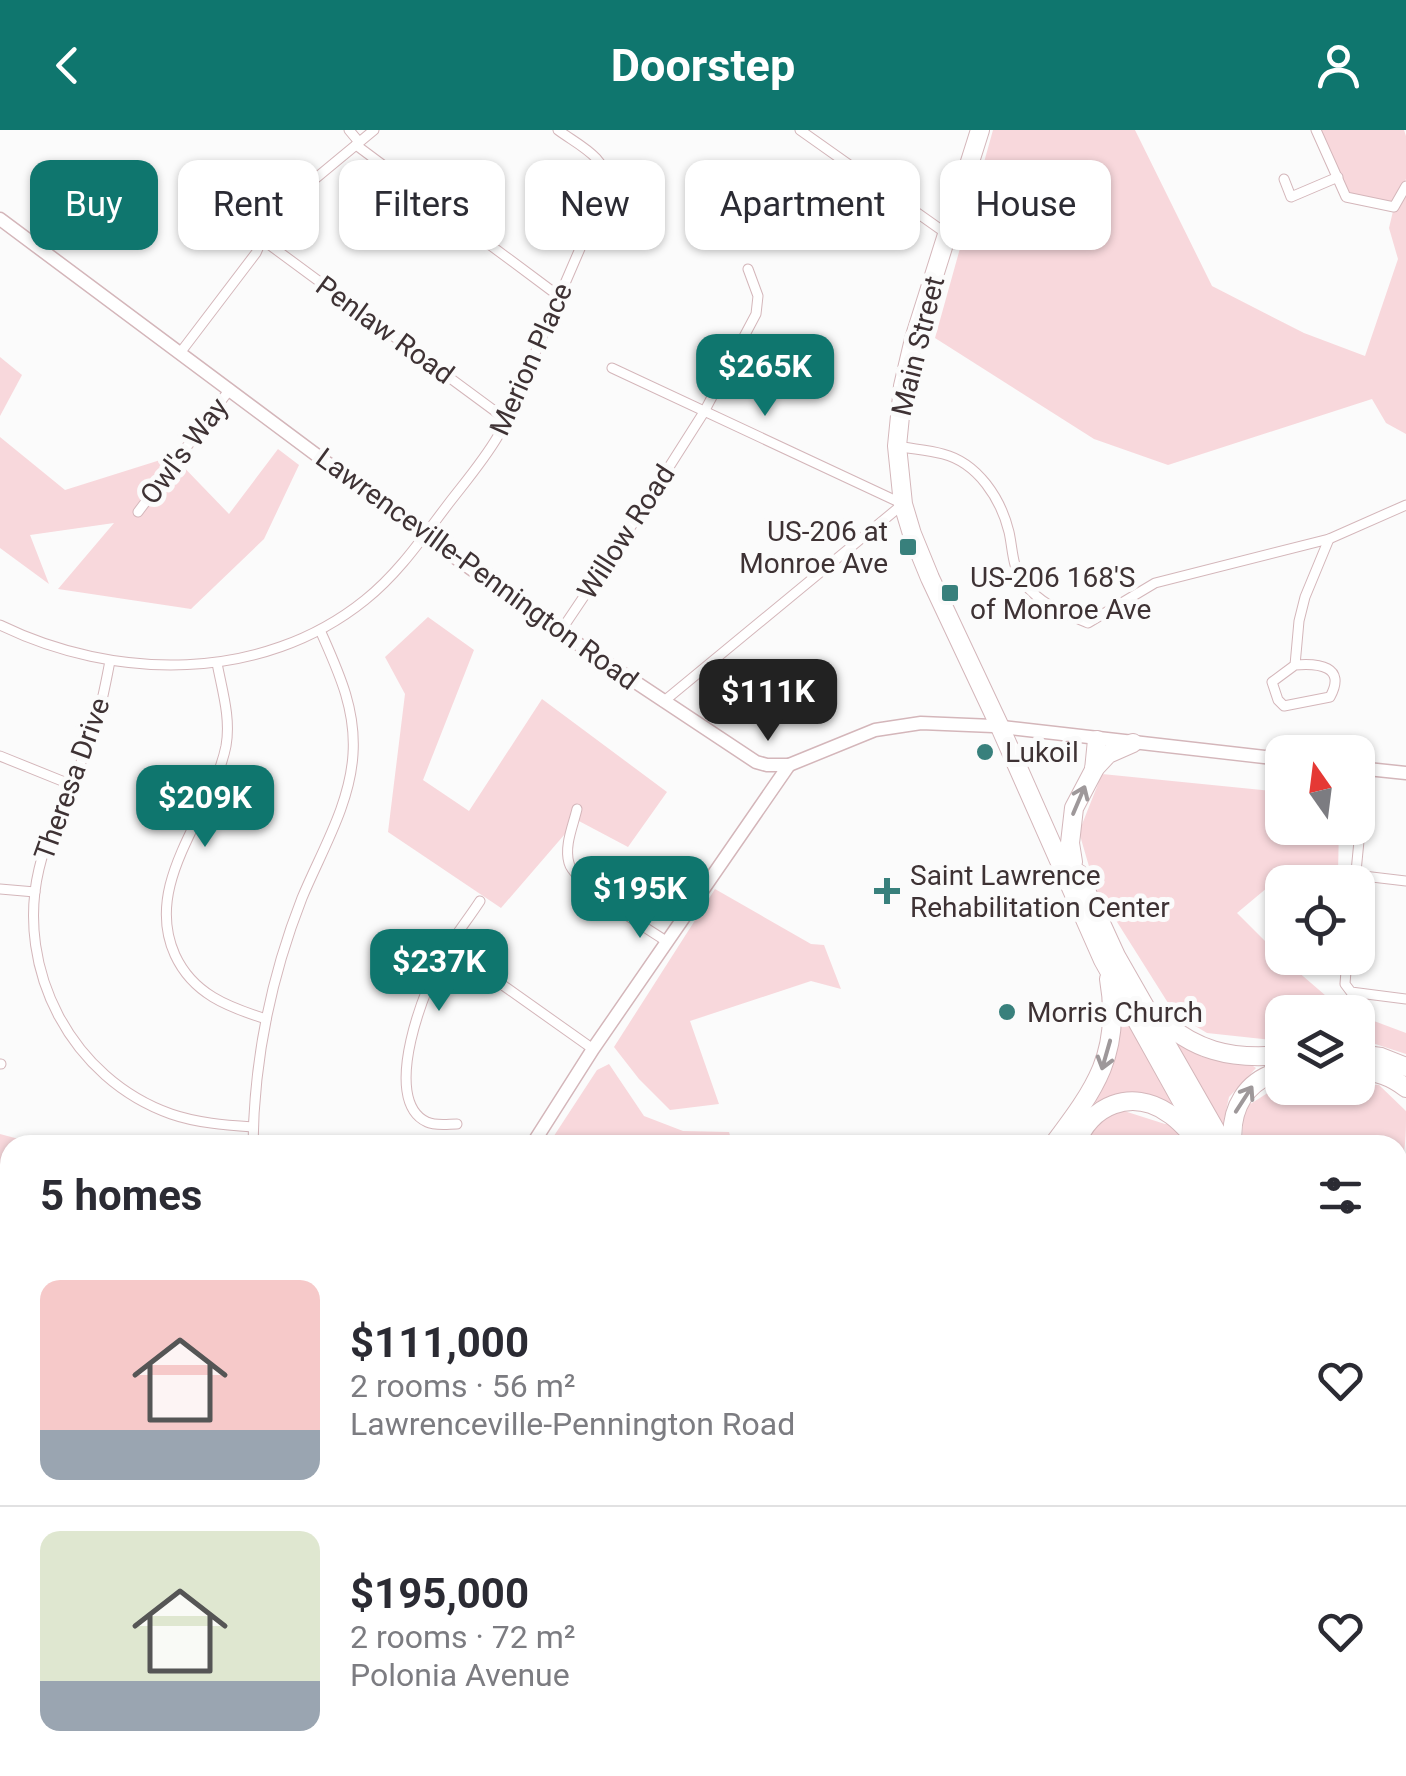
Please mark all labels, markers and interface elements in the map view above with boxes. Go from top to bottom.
icon: back [40,38,95,93]
icon: person [1311,38,1366,93]
text: Doorstep [611,39,795,92]
chip: Buy [30,160,158,250]
chip: Rent [178,160,319,250]
chip: Filters [339,160,505,250]
chip: New [525,160,665,250]
chip: Apartment [685,160,920,250]
chip: House [940,160,1111,250]
street label: Penlaw Road [310,269,460,391]
street label: Main Street [885,273,951,419]
street label: Merion Place [483,278,579,440]
pin: $265K [695,334,835,419]
text: $265K [718,347,812,385]
street label: Owl's Way [133,391,235,511]
street label: Lawrenceville-Pennington Road [310,441,644,697]
street label: Willow Road [570,459,682,605]
place label: US-206 at Monroe Ave [739,515,888,580]
marker: US-206 at Monroe Ave [897,536,919,558]
place label: US-206 168'S of Monroe Ave [970,561,1151,626]
marker: US-206 168'S of Monroe Ave [939,582,961,604]
pin: $111K [698,659,838,744]
text: $111K [721,672,815,710]
street label: Theresa Drive [27,693,117,865]
north arrow [1265,735,1375,845]
map controls [1265,735,1375,1105]
place label: Lukoil [1005,736,1079,769]
marker: Lukoil [974,741,996,763]
pin: $209K [135,765,275,850]
text: $209K [158,778,252,816]
one-way arrow [1072,785,1090,816]
pin: $195K [570,856,710,941]
place label: Saint Lawrence Rehabilitation Center [910,859,1170,924]
button: locate [1265,865,1375,975]
text: $195K [593,869,687,907]
marker: Saint Lawrence Rehabilitation Center [874,878,900,904]
pin: $237K [369,929,509,1014]
text: $237K [392,942,486,980]
button: layers [1265,995,1375,1105]
place label: Morris Church [1027,996,1203,1029]
marker: Morris Church [996,1001,1018,1023]
one-way arrow [1095,1039,1114,1070]
one-way arrow [1233,1085,1254,1113]
icon: filters [1313,1168,1368,1223]
text: 5 homes [40,1171,202,1220]
text: $111,000 [350,1318,529,1367]
icon: home [120,1320,240,1440]
icon: heart [1313,1353,1368,1408]
text: 2 rooms · 56 m² [350,1367,575,1405]
text: Lawrenceville-Pennington Road [350,1405,795,1443]
text: $195,000 [350,1569,529,1618]
icon: home [120,1571,240,1691]
icon: heart [1313,1604,1368,1659]
text: 2 rooms · 72 m² [350,1618,575,1656]
text: Polonia Avenue [350,1656,570,1694]

